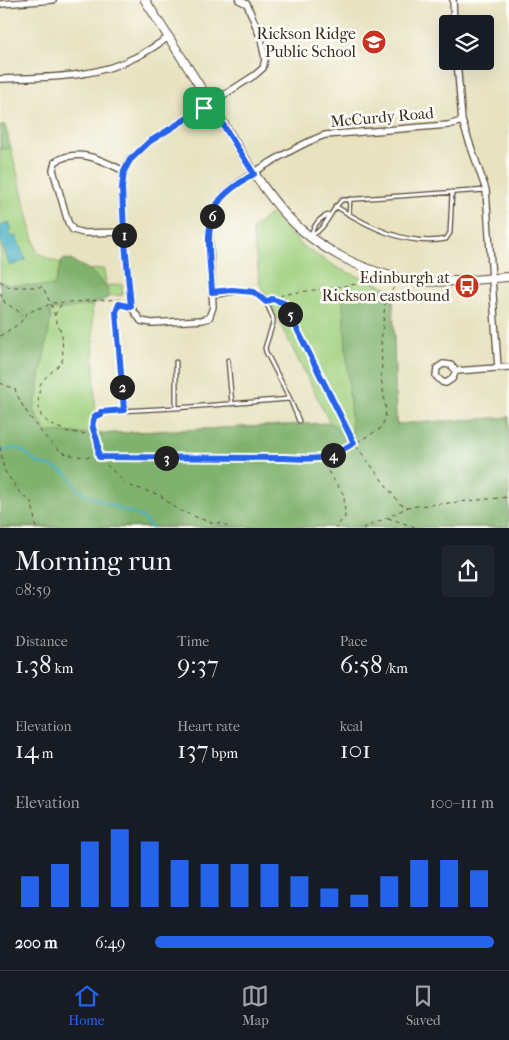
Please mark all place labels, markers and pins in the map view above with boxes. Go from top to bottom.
place label: Rickson Ridge Public School [257,24,357,61]
school or university icon: Rickson Ridge Public School [361,29,387,55]
pin [183,87,225,129]
pin: 6 [200,204,224,228]
pin: 1 [112,222,136,248]
place label: Edinburgh at Rickson eastbound [322,268,450,305]
bus stop icon: Edinburgh at Rickson eastbound [454,273,480,299]
pin: 5 [278,302,302,326]
pin: 2 [110,374,134,400]
pin: 4 [320,442,346,468]
pin: 3 [154,446,178,470]

